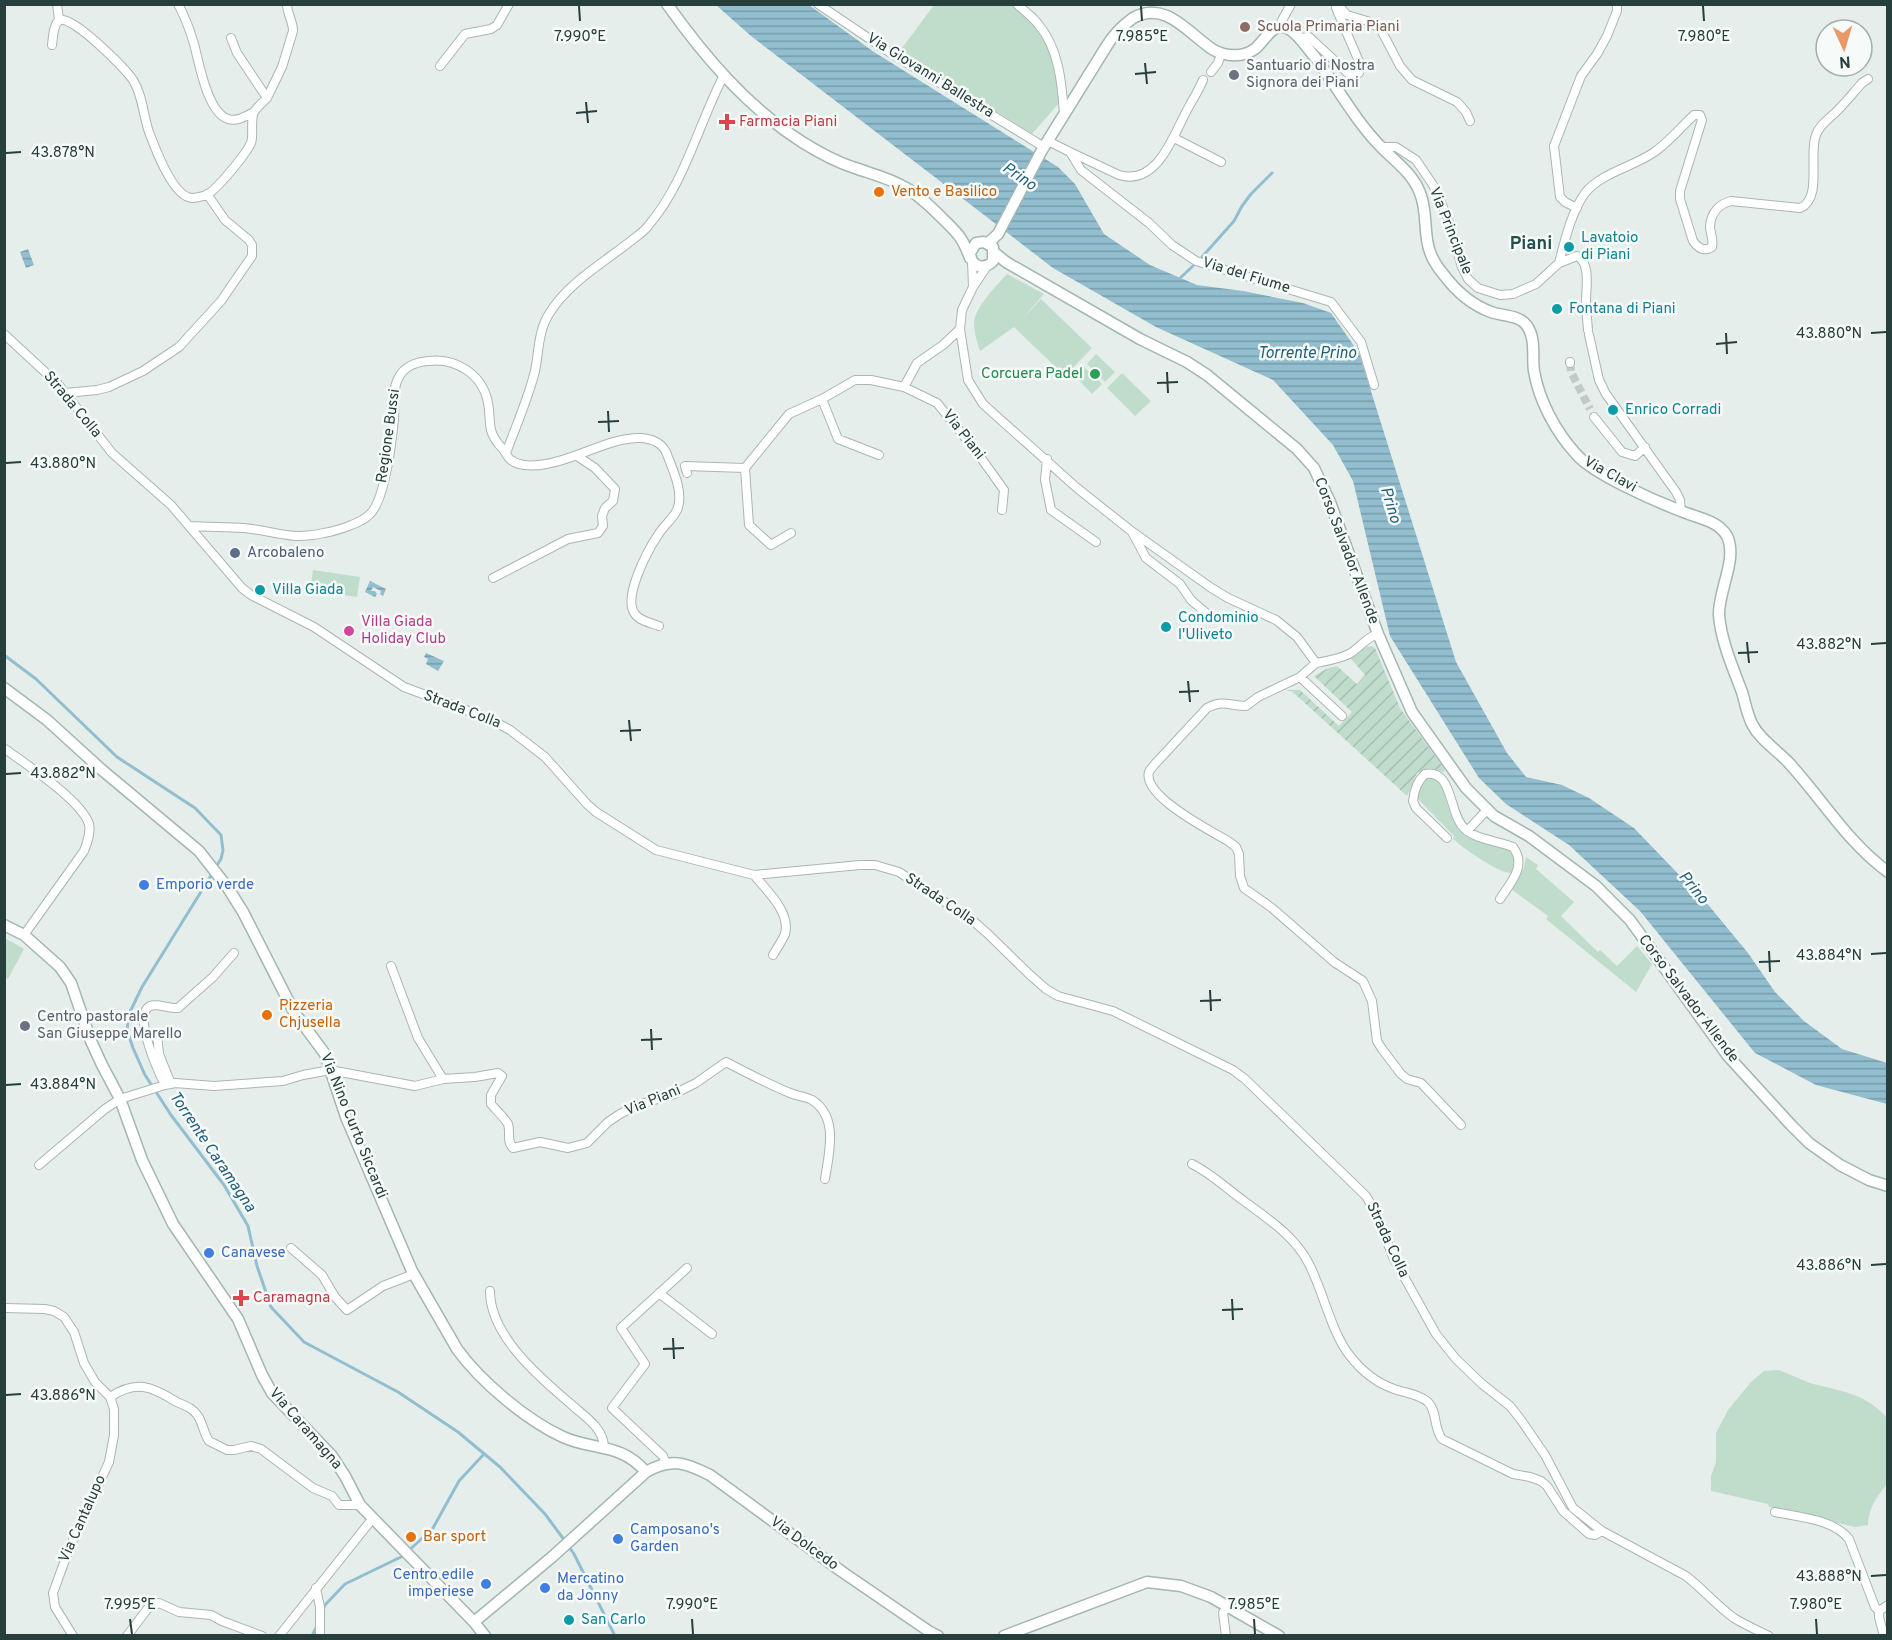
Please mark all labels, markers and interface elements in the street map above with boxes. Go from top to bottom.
place label: Scuola Primaria Piani [1257,18,1400,37]
north arrow [1814,18,1874,78]
marker: Scuola Primaria Piani [1238,20,1252,34]
text: 7.990°E [554,28,606,47]
text: 7.985°E [1116,28,1168,47]
text: 7.980°E [1678,28,1730,47]
street label: Via Giovanni Ballestra [863,29,997,123]
text: N [1838,51,1851,71]
place label: Santuario di Nostra Signora dei Piani [1246,57,1375,93]
marker: Santuario di Nostra Signora dei Piani [1227,68,1241,82]
place label: Farmacia Piani [739,113,837,132]
marker: Farmacia Piani [720,115,734,129]
text: 43.878°N [31,144,95,163]
water label: Prino [998,158,1040,196]
place label: Vento e Basilico [891,183,997,202]
marker: Vento e Basilico [872,185,886,199]
street label: Via Principale [1424,185,1476,277]
place label: Lavatoio di Piani [1581,229,1638,265]
district label: Piani [1510,233,1552,256]
marker: Lavatoio di Piani [1562,240,1576,254]
street label: Via del Fiume [1200,254,1292,298]
place label: Fontana di Piani [1569,300,1676,319]
marker: Fontana di Piani [1550,302,1564,316]
text: 43.880°N [1796,325,1862,344]
water label: Torrente Prino [1258,344,1357,364]
place label: Corcuera Padel [981,365,1083,384]
marker: Corcuera Padel [1088,367,1102,381]
street label: Strada Colla [39,368,105,442]
street label: Regione Bussi [373,388,405,484]
place label: Enrico Corradi [1625,401,1721,420]
marker: Enrico Corradi [1606,403,1620,417]
street label: Via Piani [937,406,989,464]
street label: Via Clavi [1580,453,1640,497]
text: 43.880°N [30,455,96,474]
street label: Corso Salvador Allende [1309,475,1383,627]
water label: Prino [1375,484,1405,526]
place label: Arcobaleno [247,544,324,563]
marker: Arcobaleno [228,546,242,560]
place label: Villa Giada [272,581,343,600]
marker: Villa Giada [253,583,267,597]
place label: Condominio l'Uliveto [1178,609,1259,645]
place label: Villa Giada Holiday Club [361,613,446,649]
marker: Condominio l'Uliveto [1159,620,1173,634]
marker: Villa Giada Holiday Club [342,624,356,638]
text: 43.882°N [1796,636,1862,655]
street label: Strada Colla [421,687,503,733]
text: 43.882°N [30,765,96,784]
water label: Prino [1674,867,1713,909]
street label: Strada Colla [901,869,979,931]
place label: Emporio verde [156,876,254,895]
marker: Emporio verde [137,878,151,892]
street label: Corso Salvador Allende [1634,931,1742,1067]
text: 43.884°N [1796,947,1862,966]
place label: Pizzeria Chjusella [279,997,341,1033]
place label: Centro pastorale San Giuseppe Marello [37,1008,182,1044]
marker: Pizzeria Chjusella [260,1008,274,1022]
marker: Centro pastorale San Giuseppe Marello [18,1019,32,1033]
street label: Via Nino Curto Siccardi [315,1050,391,1202]
text: 43.884°N [30,1076,96,1095]
street label: Via Piani [622,1081,684,1121]
water label: Torrente Caramagna [164,1088,260,1217]
street label: Strada Colla [1361,1199,1413,1281]
place label: Canavese [221,1244,286,1263]
marker: Canavese [202,1246,216,1260]
text: 43.886°N [1796,1257,1862,1276]
place label: Caramagna [253,1289,330,1308]
marker: Caramagna [234,1291,248,1305]
street label: Via Caramagna [264,1384,346,1474]
text: 43.886°N [30,1387,96,1406]
street label: Via Cantalupo [55,1472,111,1566]
street label: Via Dolcedo [766,1513,842,1575]
place label: Camposano's Garden [630,1521,720,1557]
place label: Bar sport [423,1528,486,1547]
marker: Bar sport [404,1530,418,1544]
marker: Camposano's Garden [611,1532,625,1546]
place label: Centro edile imperiese [393,1566,474,1602]
text: 43.888°N [1796,1568,1862,1587]
place label: Mercatino da Jonny [557,1570,624,1606]
marker: Centro edile imperiese [479,1577,493,1591]
marker: Mercatino da Jonny [538,1581,552,1595]
text: 7.995°E [104,1596,156,1615]
text: 7.990°E [666,1596,718,1615]
text: 7.985°E [1228,1596,1280,1615]
text: 7.980°E [1790,1596,1842,1615]
place label: San Carlo [581,1611,646,1630]
marker: San Carlo [562,1613,576,1627]

